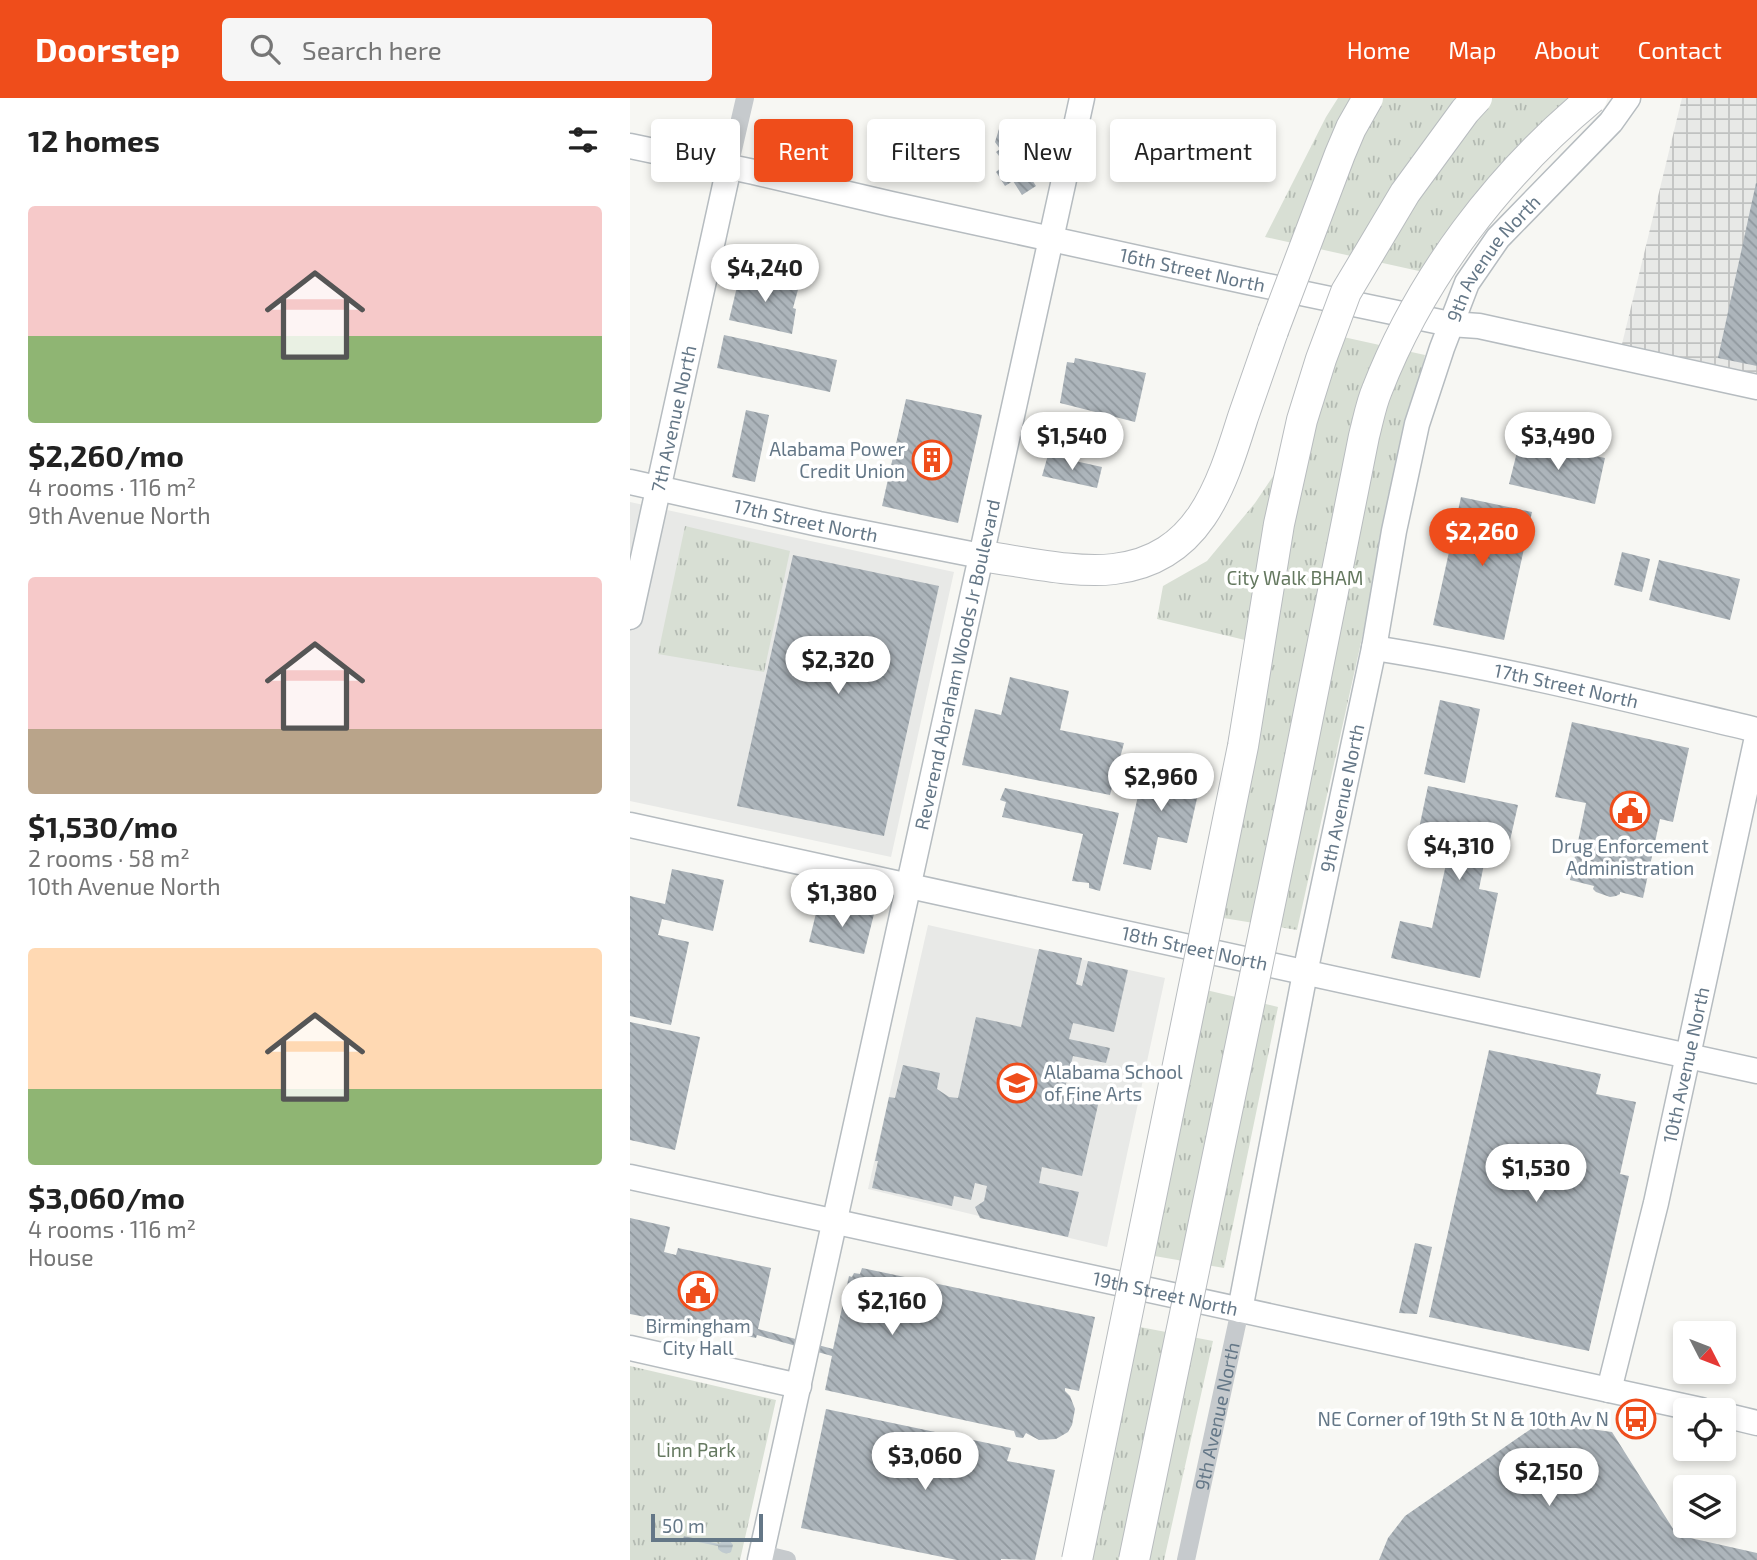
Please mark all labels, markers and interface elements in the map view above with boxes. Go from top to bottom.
search box [222,18,712,81]
text: Doorstep [35,29,180,69]
icon: search [246,30,284,68]
text: Search here [302,34,442,65]
text: Home [1347,35,1410,64]
text: Map [1448,35,1496,64]
text: About [1534,35,1600,64]
text: Contact [1638,35,1722,64]
chip: Buy [651,119,740,182]
chip: Rent [754,119,853,182]
chip: Filters [867,119,985,182]
chip: New [999,119,1096,182]
chip: Apartment [1110,119,1276,182]
icon: filters [564,121,602,159]
text: 12 homes [28,122,160,158]
street label: 9th Avenue North [1441,190,1545,325]
street label: 16th Street North [1118,242,1267,296]
pin: $4,240 [708,244,822,304]
icon: home [252,252,378,378]
text: $4,240 [727,253,803,281]
street label: 7th Avenue North [646,343,700,494]
pin: $1,540 [1015,412,1129,472]
pin: $3,490 [1501,412,1615,472]
text: $1,540 [1037,421,1107,449]
text: $3,490 [1521,421,1595,449]
text: $2,260/mo [28,437,184,473]
place label: Alabama Power Credit Union [769,437,905,482]
building icon: Alabama Power Credit Union [911,439,953,481]
text: 4 rooms · 116 m² [28,473,196,501]
street label: 17th Street North [732,493,880,546]
street label: Reverend Abraham Woods Jr Boulevard [909,497,1004,832]
text: 9th Avenue North [28,501,211,529]
pin: $2,260 [1425,508,1539,568]
text: $2,260 [1445,517,1519,545]
park label: City Walk BHAM [1227,566,1363,589]
icon: home [252,623,378,749]
pin: $2,320 [781,636,895,696]
text: $2,320 [801,645,875,673]
street label: 17th Street North [1492,658,1641,712]
street label: 9th Avenue North [1315,722,1369,874]
pin: $2,960 [1104,754,1218,813]
text: $2,960 [1124,762,1198,790]
public building icon: Drug Enforcement Administration [1609,790,1651,832]
text: $1,530/mo [28,808,178,844]
pin: $4,310 [1402,822,1516,882]
text: $4,310 [1423,831,1495,859]
place label: Drug Enforcement Administration [1551,834,1709,879]
text: 2 rooms · 58 m² [28,844,190,872]
pin: $1,380 [785,870,899,929]
text: 10th Avenue North [28,872,221,900]
text: $1,380 [807,878,877,906]
street label: 18th Street North [1120,921,1270,975]
street label: 10th Avenue North [1657,985,1714,1145]
icon: home [252,994,378,1120]
place label: Alabama School of Fine Arts [1044,1060,1183,1105]
school or university icon: Alabama School of Fine Arts [996,1062,1038,1104]
pin: $1,530 [1479,1144,1593,1204]
text: $1,530 [1501,1153,1571,1181]
text: $3,060/mo [28,1179,185,1215]
text: 4 rooms · 116 m² [28,1215,196,1243]
text: House [28,1243,94,1271]
street label: 19th Street North [1091,1266,1240,1320]
public building icon: Birmingham City Hall [677,1270,719,1312]
pin: $2,160 [835,1278,949,1337]
text: $2,160 [857,1286,927,1314]
place label: Birmingham City Hall [645,1314,751,1359]
north arrow [1673,1321,1736,1384]
map controls [1673,1321,1736,1538]
street label: 9th Avenue North [1189,1340,1244,1492]
bus stop icon: NE Corner of 19th St N & 10th Av N [1615,1398,1657,1440]
button: locate [1673,1398,1736,1461]
place label: NE Corner of 19th St N & 10th Av N [1318,1407,1609,1430]
pin: $3,060 [868,1432,982,1492]
park label: Linn Park [656,1438,736,1461]
text: $3,060 [888,1441,962,1469]
pin: $2,150 [1492,1448,1606,1508]
text: $2,150 [1515,1457,1583,1485]
button: layers [1673,1475,1736,1538]
scale bar [651,1511,763,1543]
text: 50 m [662,1514,705,1537]

